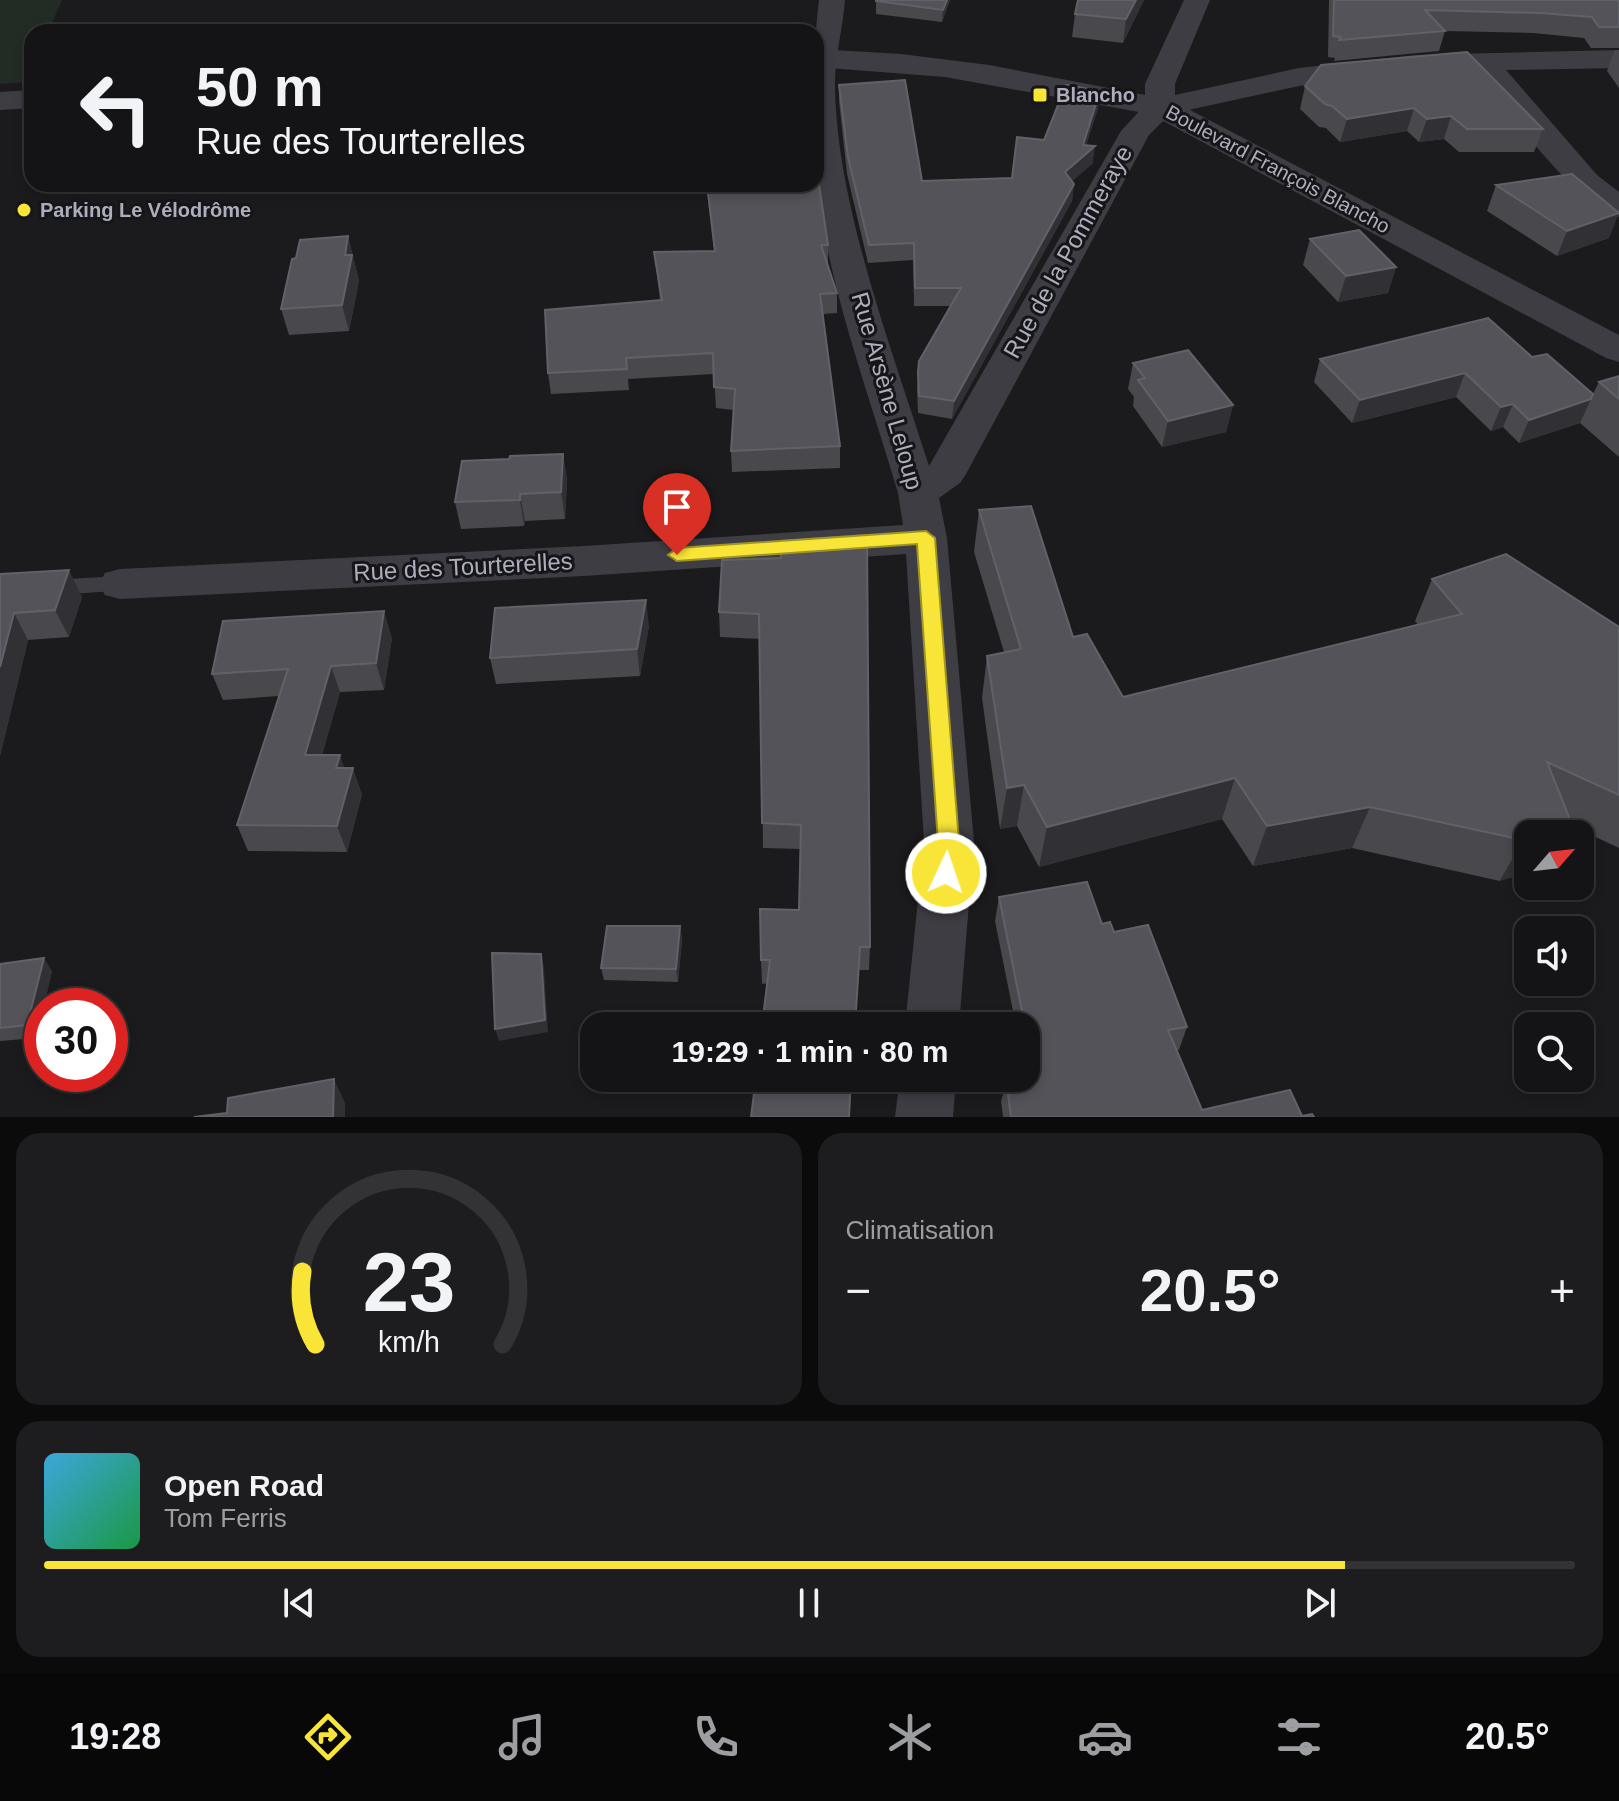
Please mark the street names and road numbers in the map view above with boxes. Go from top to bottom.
street label: Boulevard François Blancho [1162,101,1394,237]
street label: Rue de la Pommeraye [998,141,1137,363]
street label: Rue Arsène Leloup [846,289,929,493]
street label: Rue des Tourterelles [353,547,573,586]

